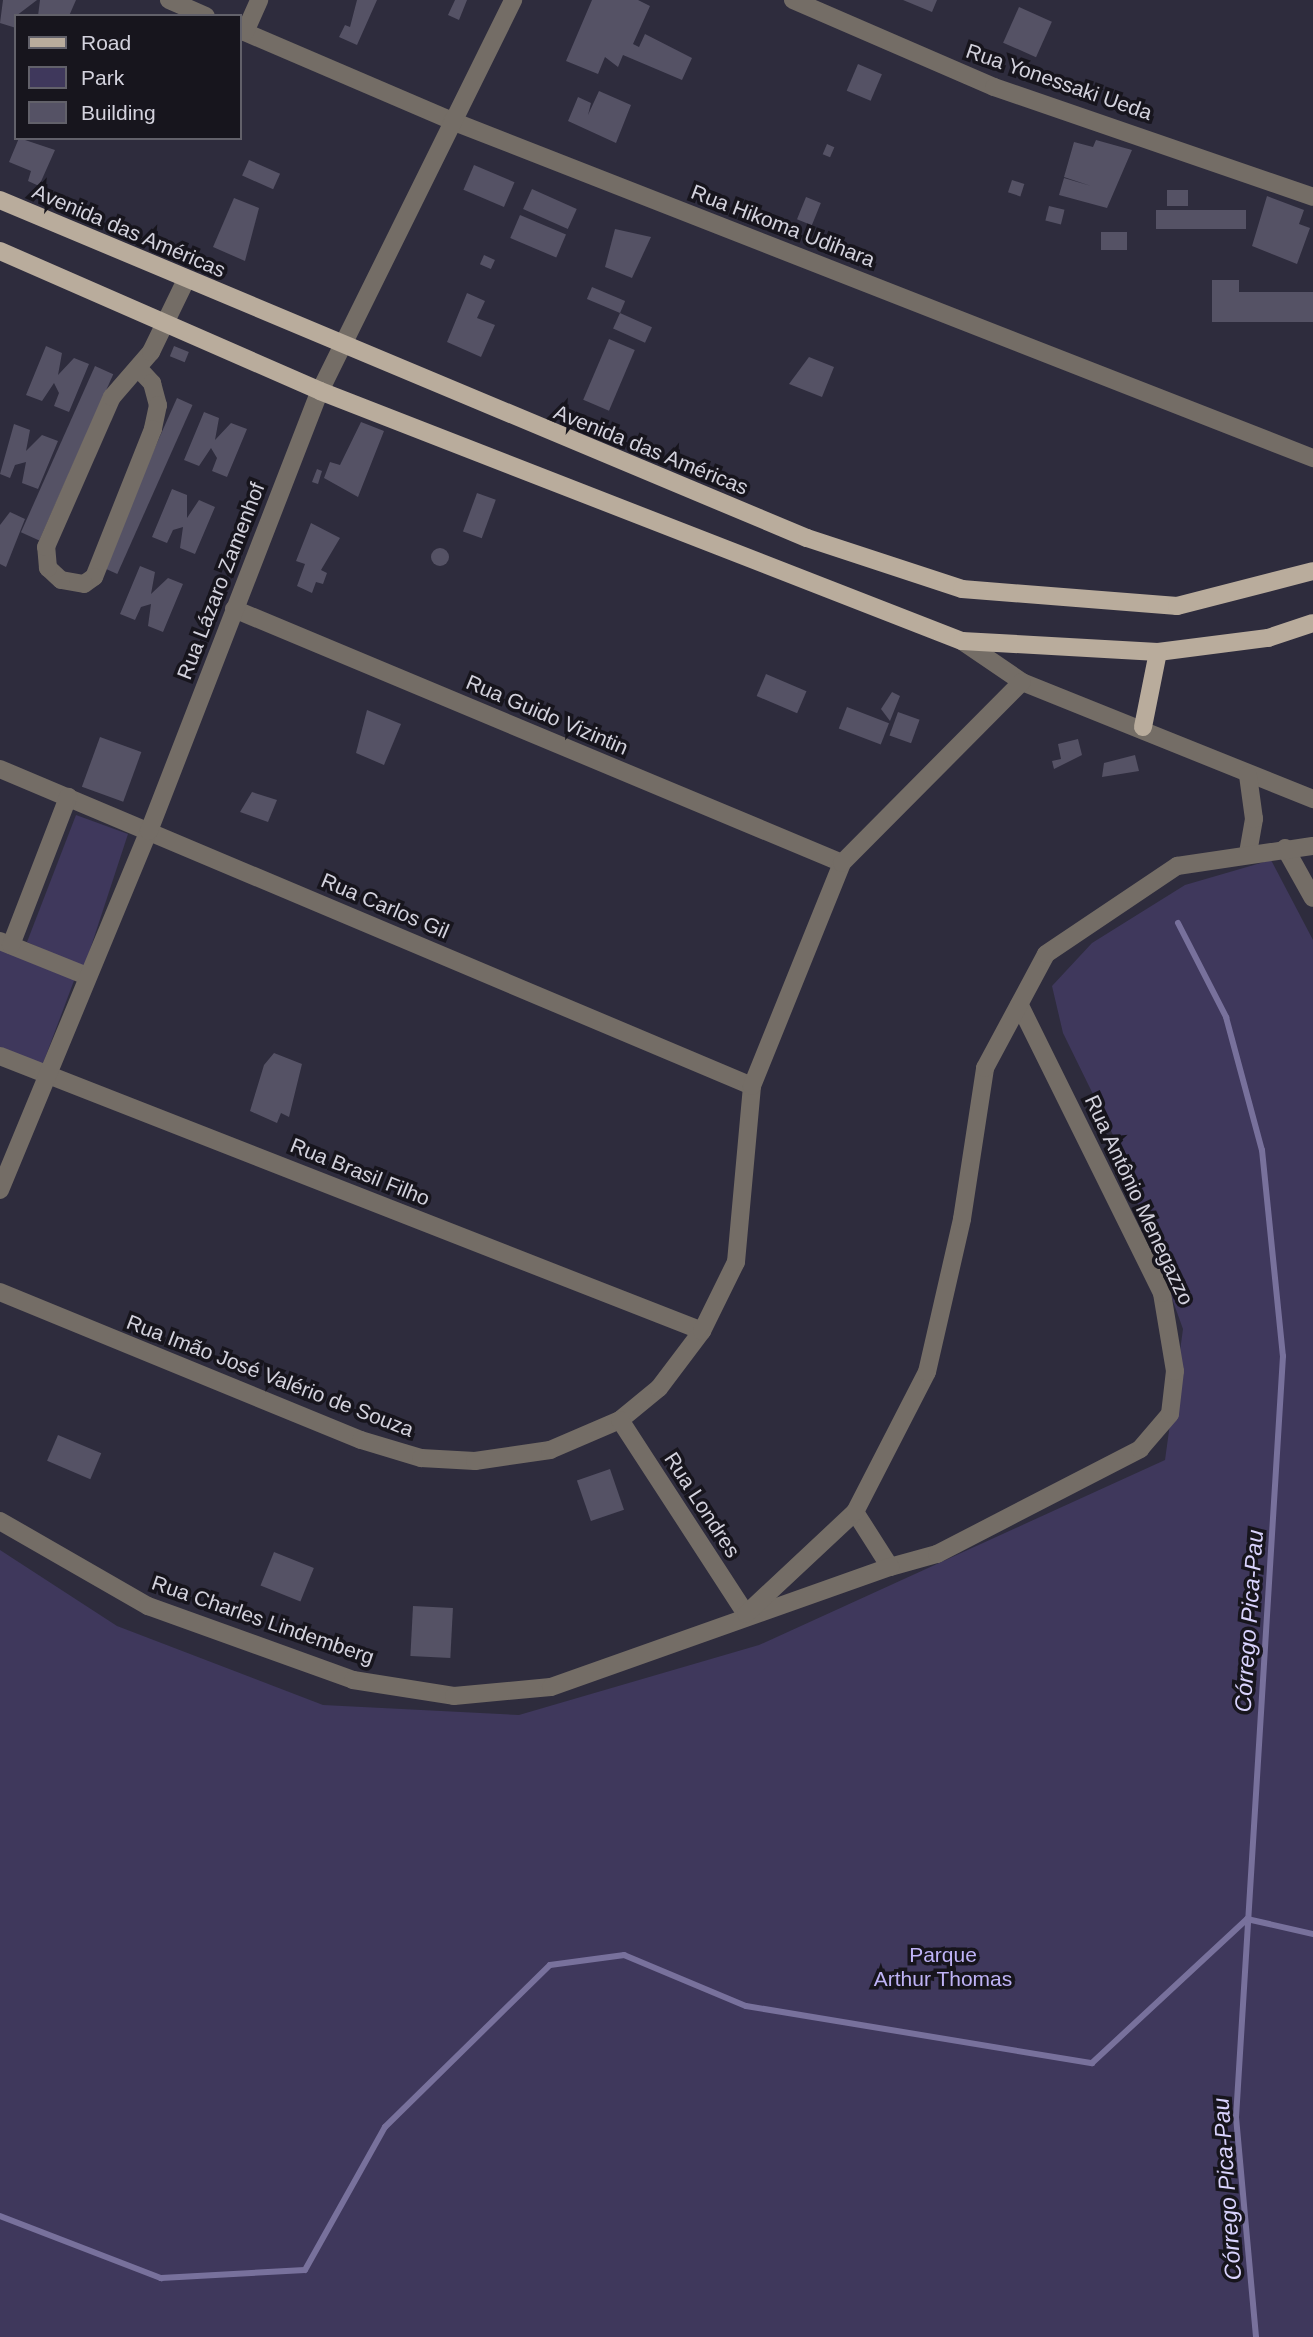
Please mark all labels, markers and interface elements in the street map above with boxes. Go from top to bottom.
legend [14,14,242,140]
text: Road [81,31,131,54]
street label: Rua Yonessaki Ueda [963,38,1155,126]
text: Park [81,66,124,89]
text: Building [81,101,156,124]
street label: Avenida das Américas [28,179,230,283]
street label: Rua Hikoma Udihara [687,179,879,273]
street label: Avenida das Américas [550,399,752,501]
street label: Rua Lázaro Zamenhof [172,479,270,683]
street label: Rua Guido Vizintin [462,669,632,761]
street label: Rua Carlos Gil [317,868,453,944]
street label: Rua Antônio Menegazzo [1079,1090,1199,1310]
street label: Rua Brasil Filho [287,1133,433,1211]
street label: Rua Imão José Valério de Souza [123,1310,417,1442]
street label: Rua Londres [659,1448,745,1562]
water label: Córrego Pica-Pau [1229,1529,1269,1713]
street label: Rua Charles Lindemberg [149,1570,377,1670]
park label: Parque Arthur Thomas [874,1942,1012,1992]
water label: Córrego Pica-Pau [1207,2097,1247,2281]

